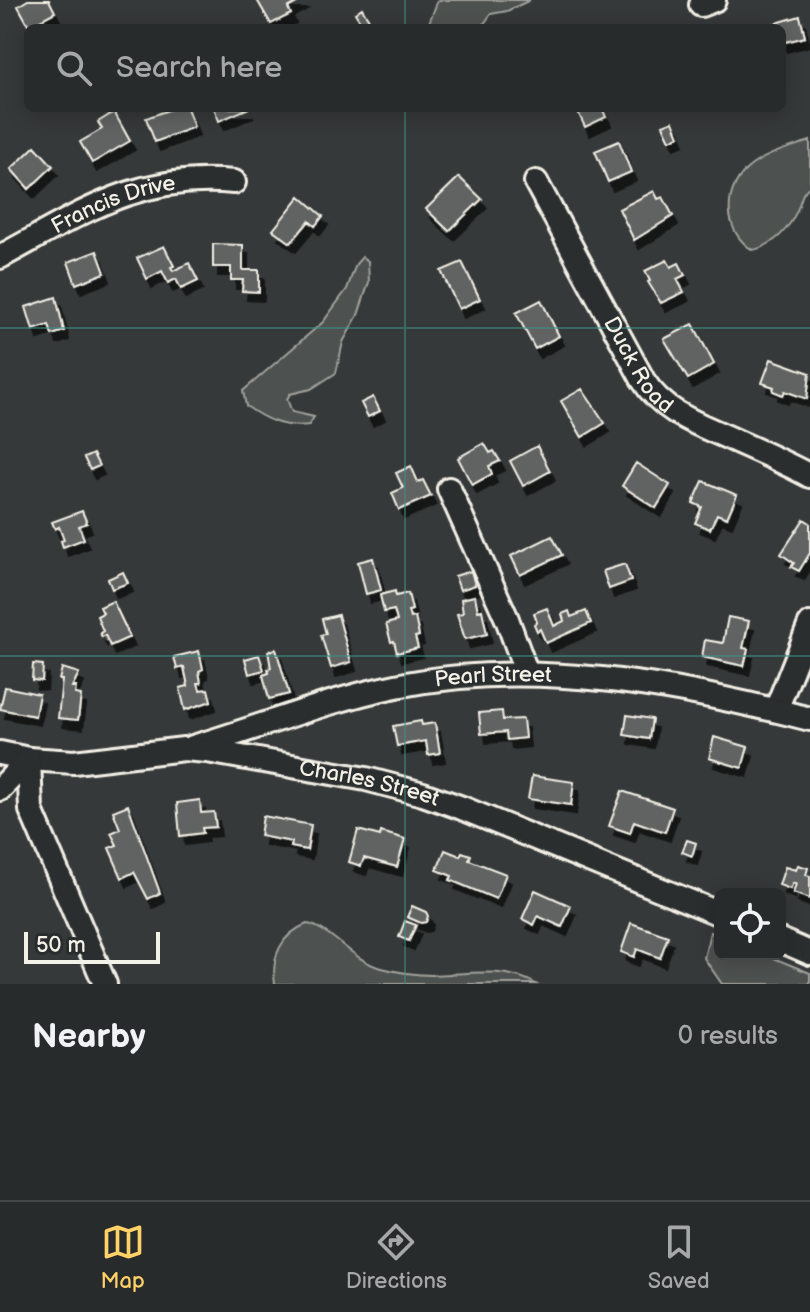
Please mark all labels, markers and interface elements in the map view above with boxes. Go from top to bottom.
search box [24,24,786,112]
icon: search [52,46,96,90]
text: Search here [116,50,282,86]
street label: Francis Drive [47,169,177,240]
street label: Duck Road [598,312,679,419]
street label: Pearl Street [433,661,553,693]
street label: Charles Street [297,754,443,812]
map controls [714,888,786,960]
button: locate [714,888,786,960]
scale bar [24,928,160,964]
text: 50 m [36,932,86,959]
text: Nearby [32,1016,146,1057]
text: 0 results [678,1021,778,1052]
tab: Map [100,1220,145,1295]
tab: Directions [346,1220,447,1295]
tab: Saved [648,1220,710,1295]

